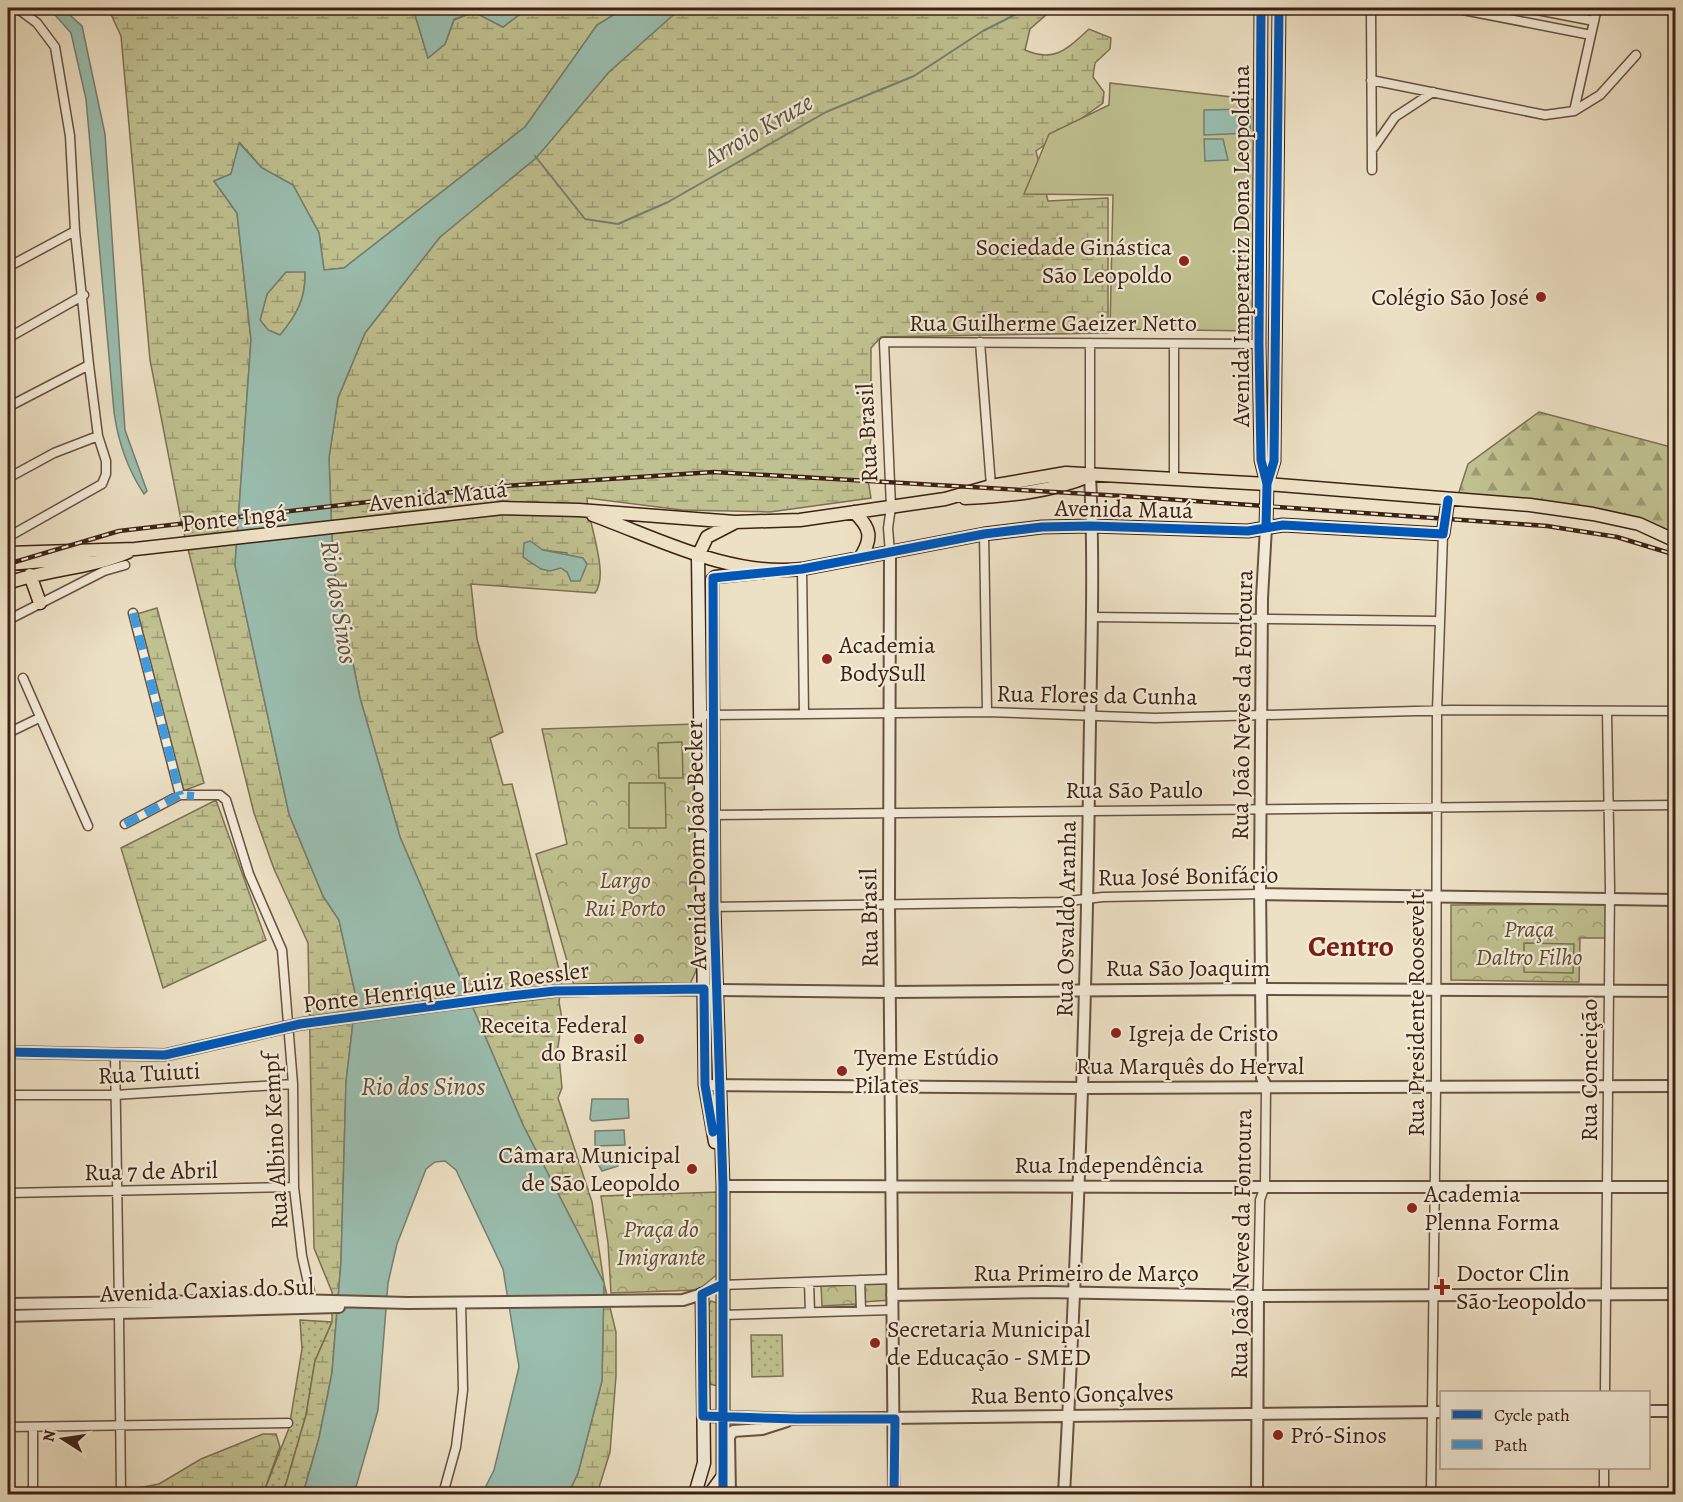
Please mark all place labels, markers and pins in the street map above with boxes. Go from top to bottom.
place label: Sociedade Ginástica São Leopoldo [976,231,1173,291]
marker: Sociedade Ginástica São Leopoldo [1177,254,1191,268]
place label: Colégio São José [1371,281,1529,313]
marker: Colégio São José [1534,290,1548,304]
place label: Academia BodySull [838,629,936,689]
marker: Academia BodySull [820,652,834,666]
place label: Receita Federal do Brasil [480,1009,627,1069]
place label: Igreja de Cristo [1128,1017,1278,1049]
marker: Igreja de Cristo [1109,1026,1123,1040]
marker: Receita Federal do Brasil [632,1032,646,1046]
place label: Tyeme Estúdio Pilates [854,1041,999,1101]
marker: Tyeme Estúdio Pilates [835,1064,849,1078]
place label: Câmara Municipal de São Leopoldo [498,1139,680,1199]
marker: Câmara Municipal de São Leopoldo [685,1162,699,1176]
place label: Academia Plenna Forma [1423,1178,1560,1238]
marker: Academia Plenna Forma [1405,1201,1419,1215]
place label: Doctor Clin São Leopoldo [1456,1257,1586,1317]
marker: Doctor Clin São Leopoldo [1433,1278,1451,1296]
place label: Secretaria Municipal de Educação - SMED [887,1313,1091,1373]
marker: Secretaria Municipal de Educação - SMED [868,1336,882,1350]
place label: Pró-Sinos [1290,1419,1387,1451]
marker: Pró-Sinos [1271,1428,1285,1442]

